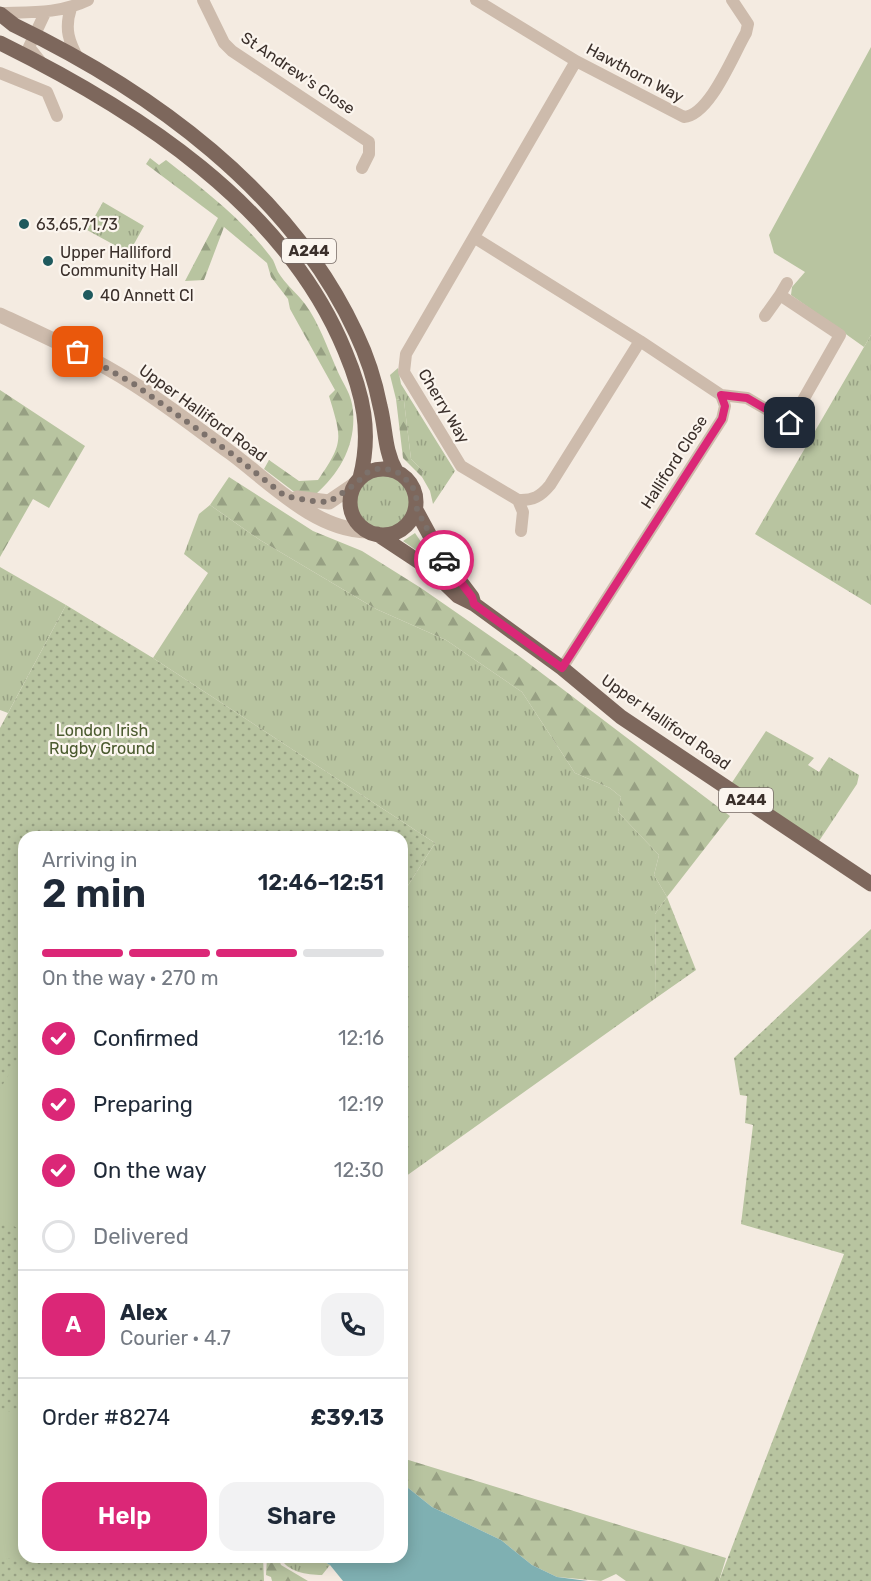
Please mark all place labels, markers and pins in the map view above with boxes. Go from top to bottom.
place label: 63,65,71,73 [36,215,118,234]
marker: 63,65,71,73 [17,217,31,231]
place label: Upper Halliford Community Hall [60,243,178,280]
marker: Upper Halliford Community Hall [41,254,55,268]
place label: 40 Annett Cl [100,286,194,305]
marker: 40 Annett Cl [81,288,95,302]
pin [52,326,103,377]
pin [764,397,815,448]

